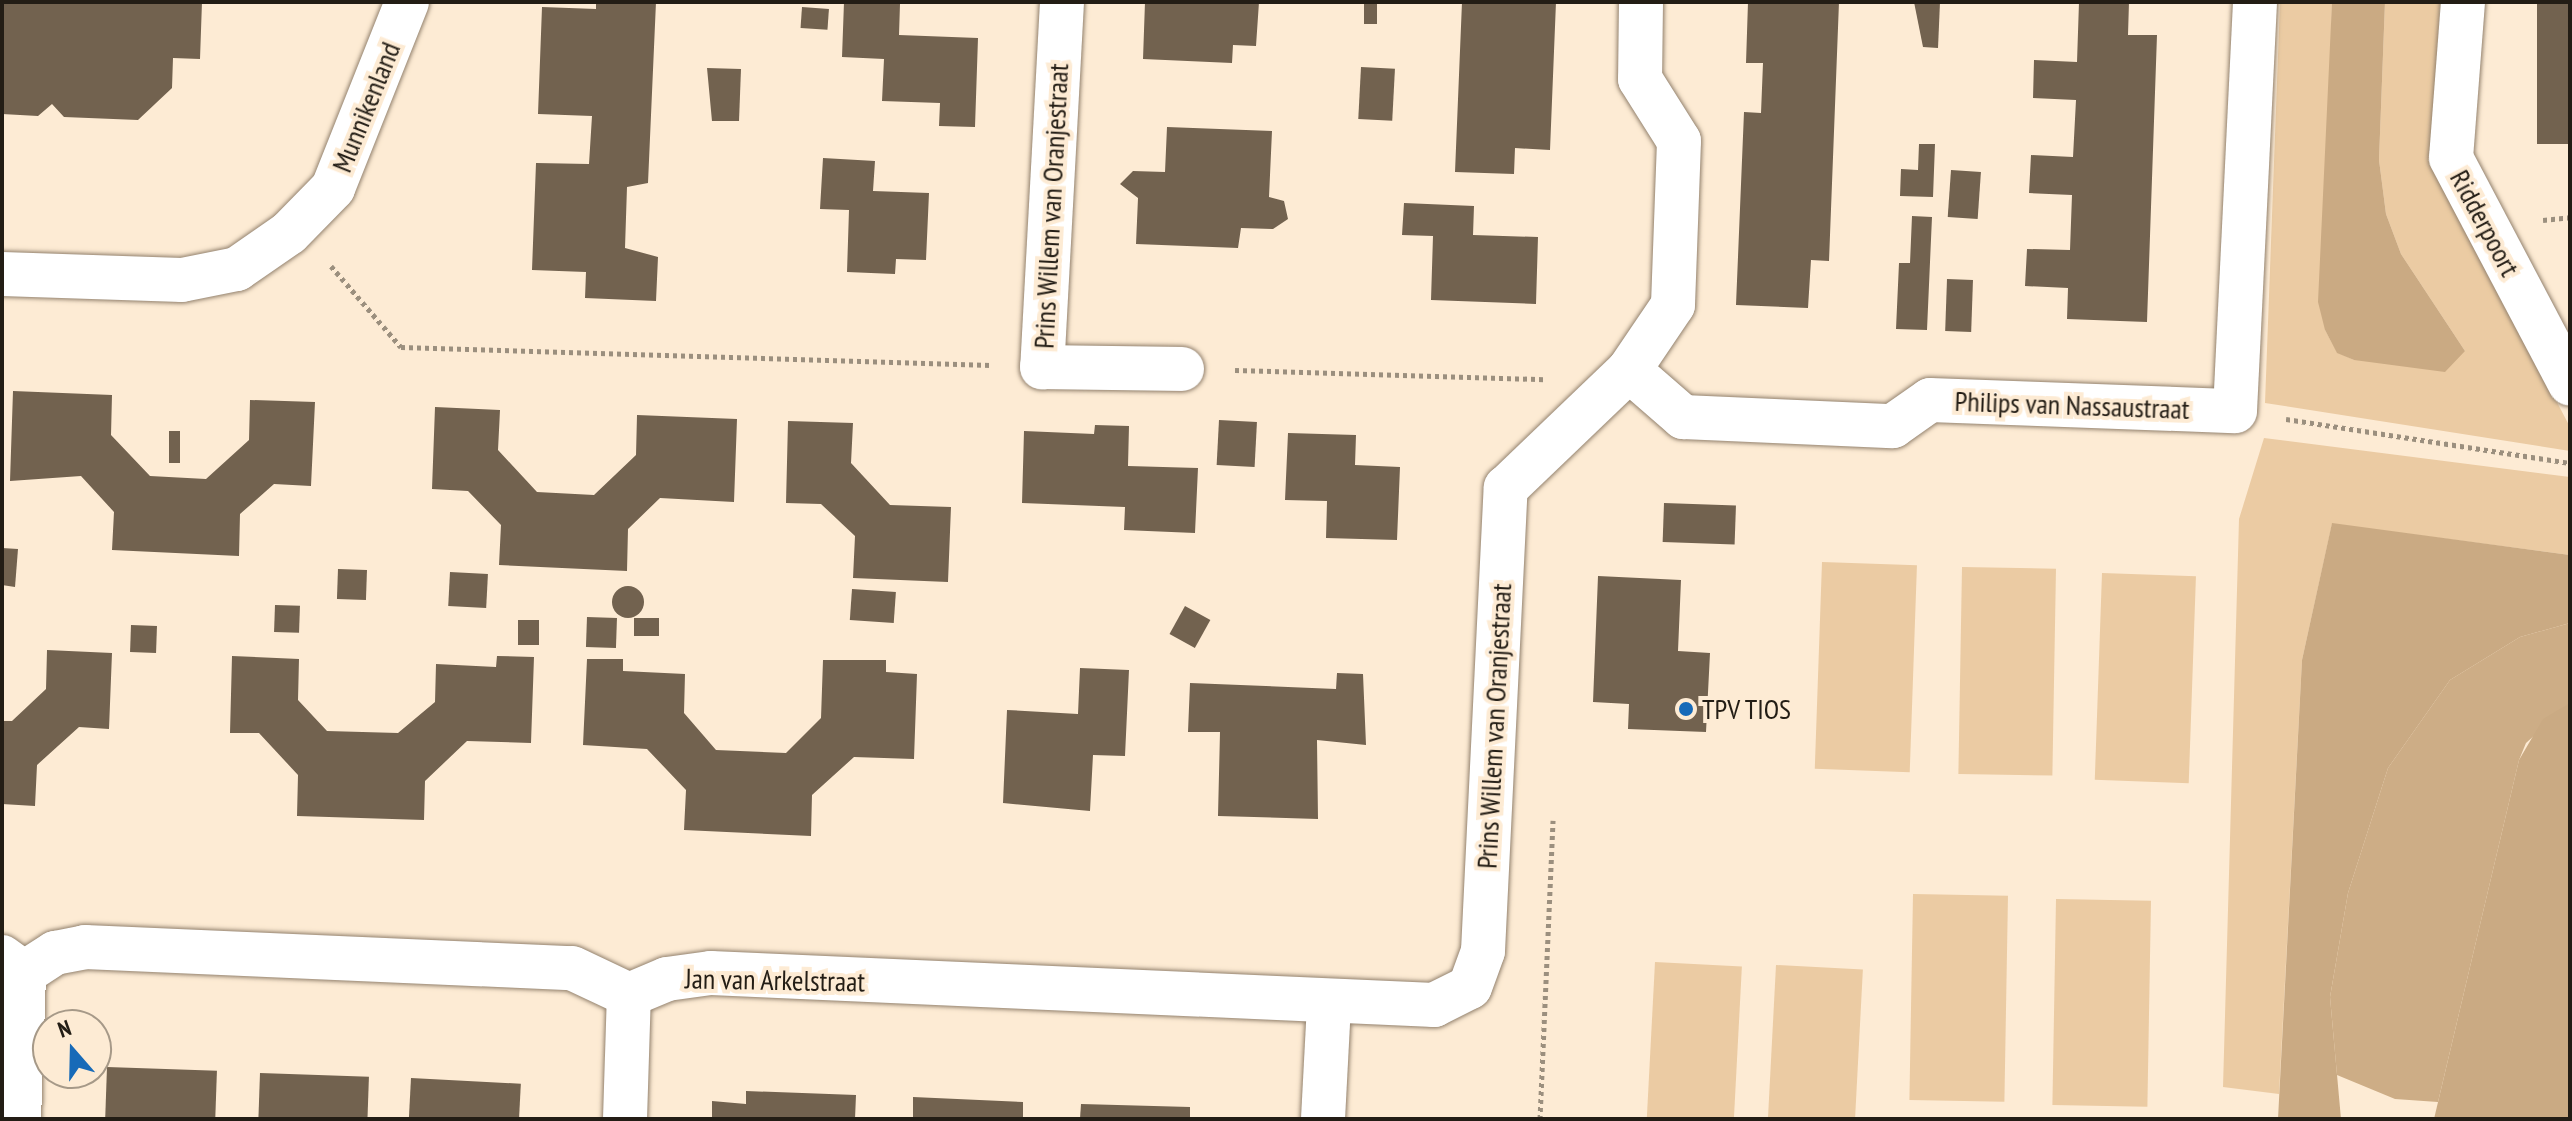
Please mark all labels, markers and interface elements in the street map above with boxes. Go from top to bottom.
street label: Munnikenland [325,37,407,177]
street label: Prins Willem van Oranjestraat [1027,62,1075,350]
street label: Ridderpoort [2443,164,2527,282]
street label: Philips van Nassaustraat [1954,384,2190,426]
street label: Prins Willem van Oranjestraat [1470,582,1518,870]
place label: TPV TIOS [1702,692,1792,726]
marker: TPV TIOS [1677,700,1695,718]
street label: Jan van Arkelstraat [684,962,866,998]
north arrow [32,1009,112,1089]
text: N [54,1013,75,1044]

